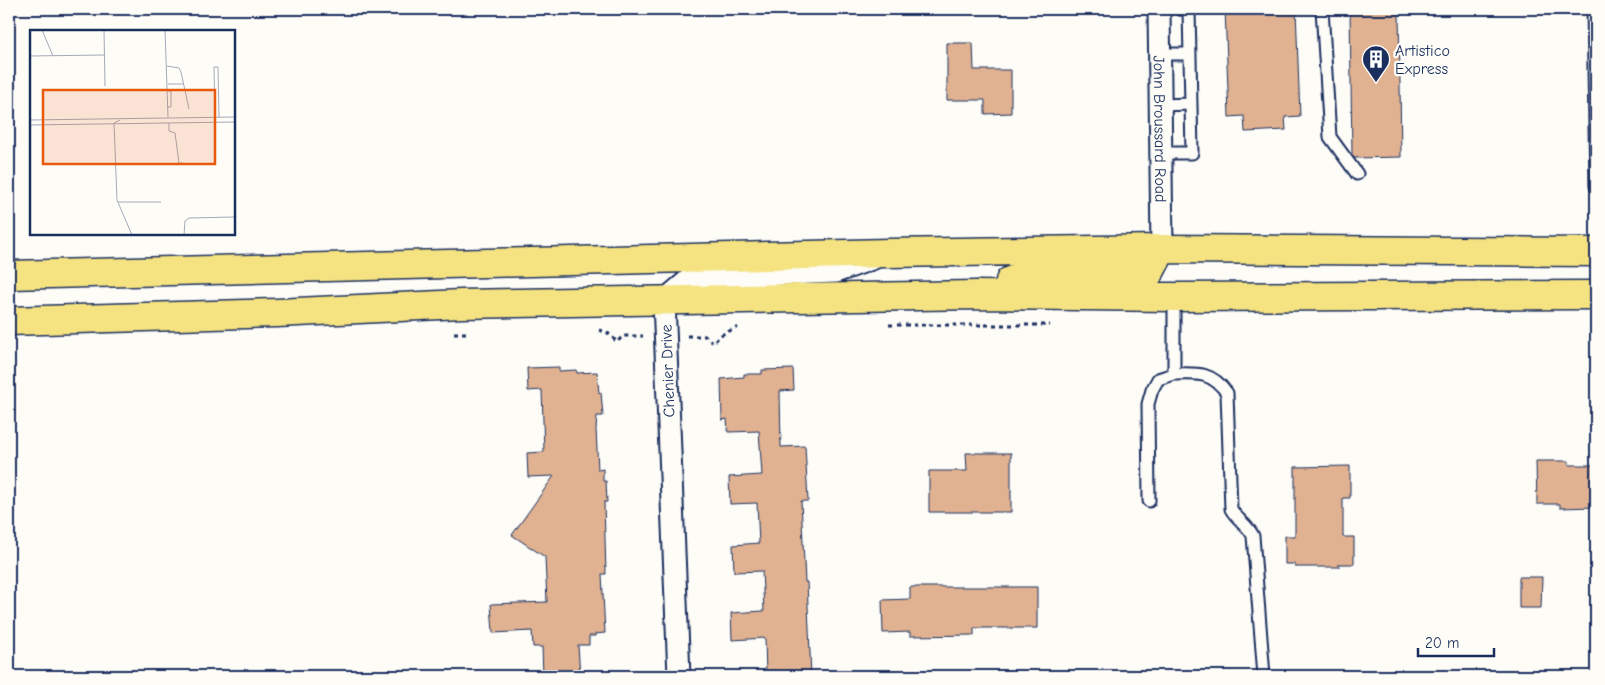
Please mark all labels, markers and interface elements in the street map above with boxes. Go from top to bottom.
inset map [30,30,235,235]
place label: Artistico Express [1395,42,1450,78]
building icon: Artistico Express [1361,44,1391,83]
street label: John Broussard Road [1150,55,1169,203]
street label: Chenier Drive [657,324,679,418]
scale bar [1418,625,1494,657]
text: 20 m [1425,634,1459,652]

